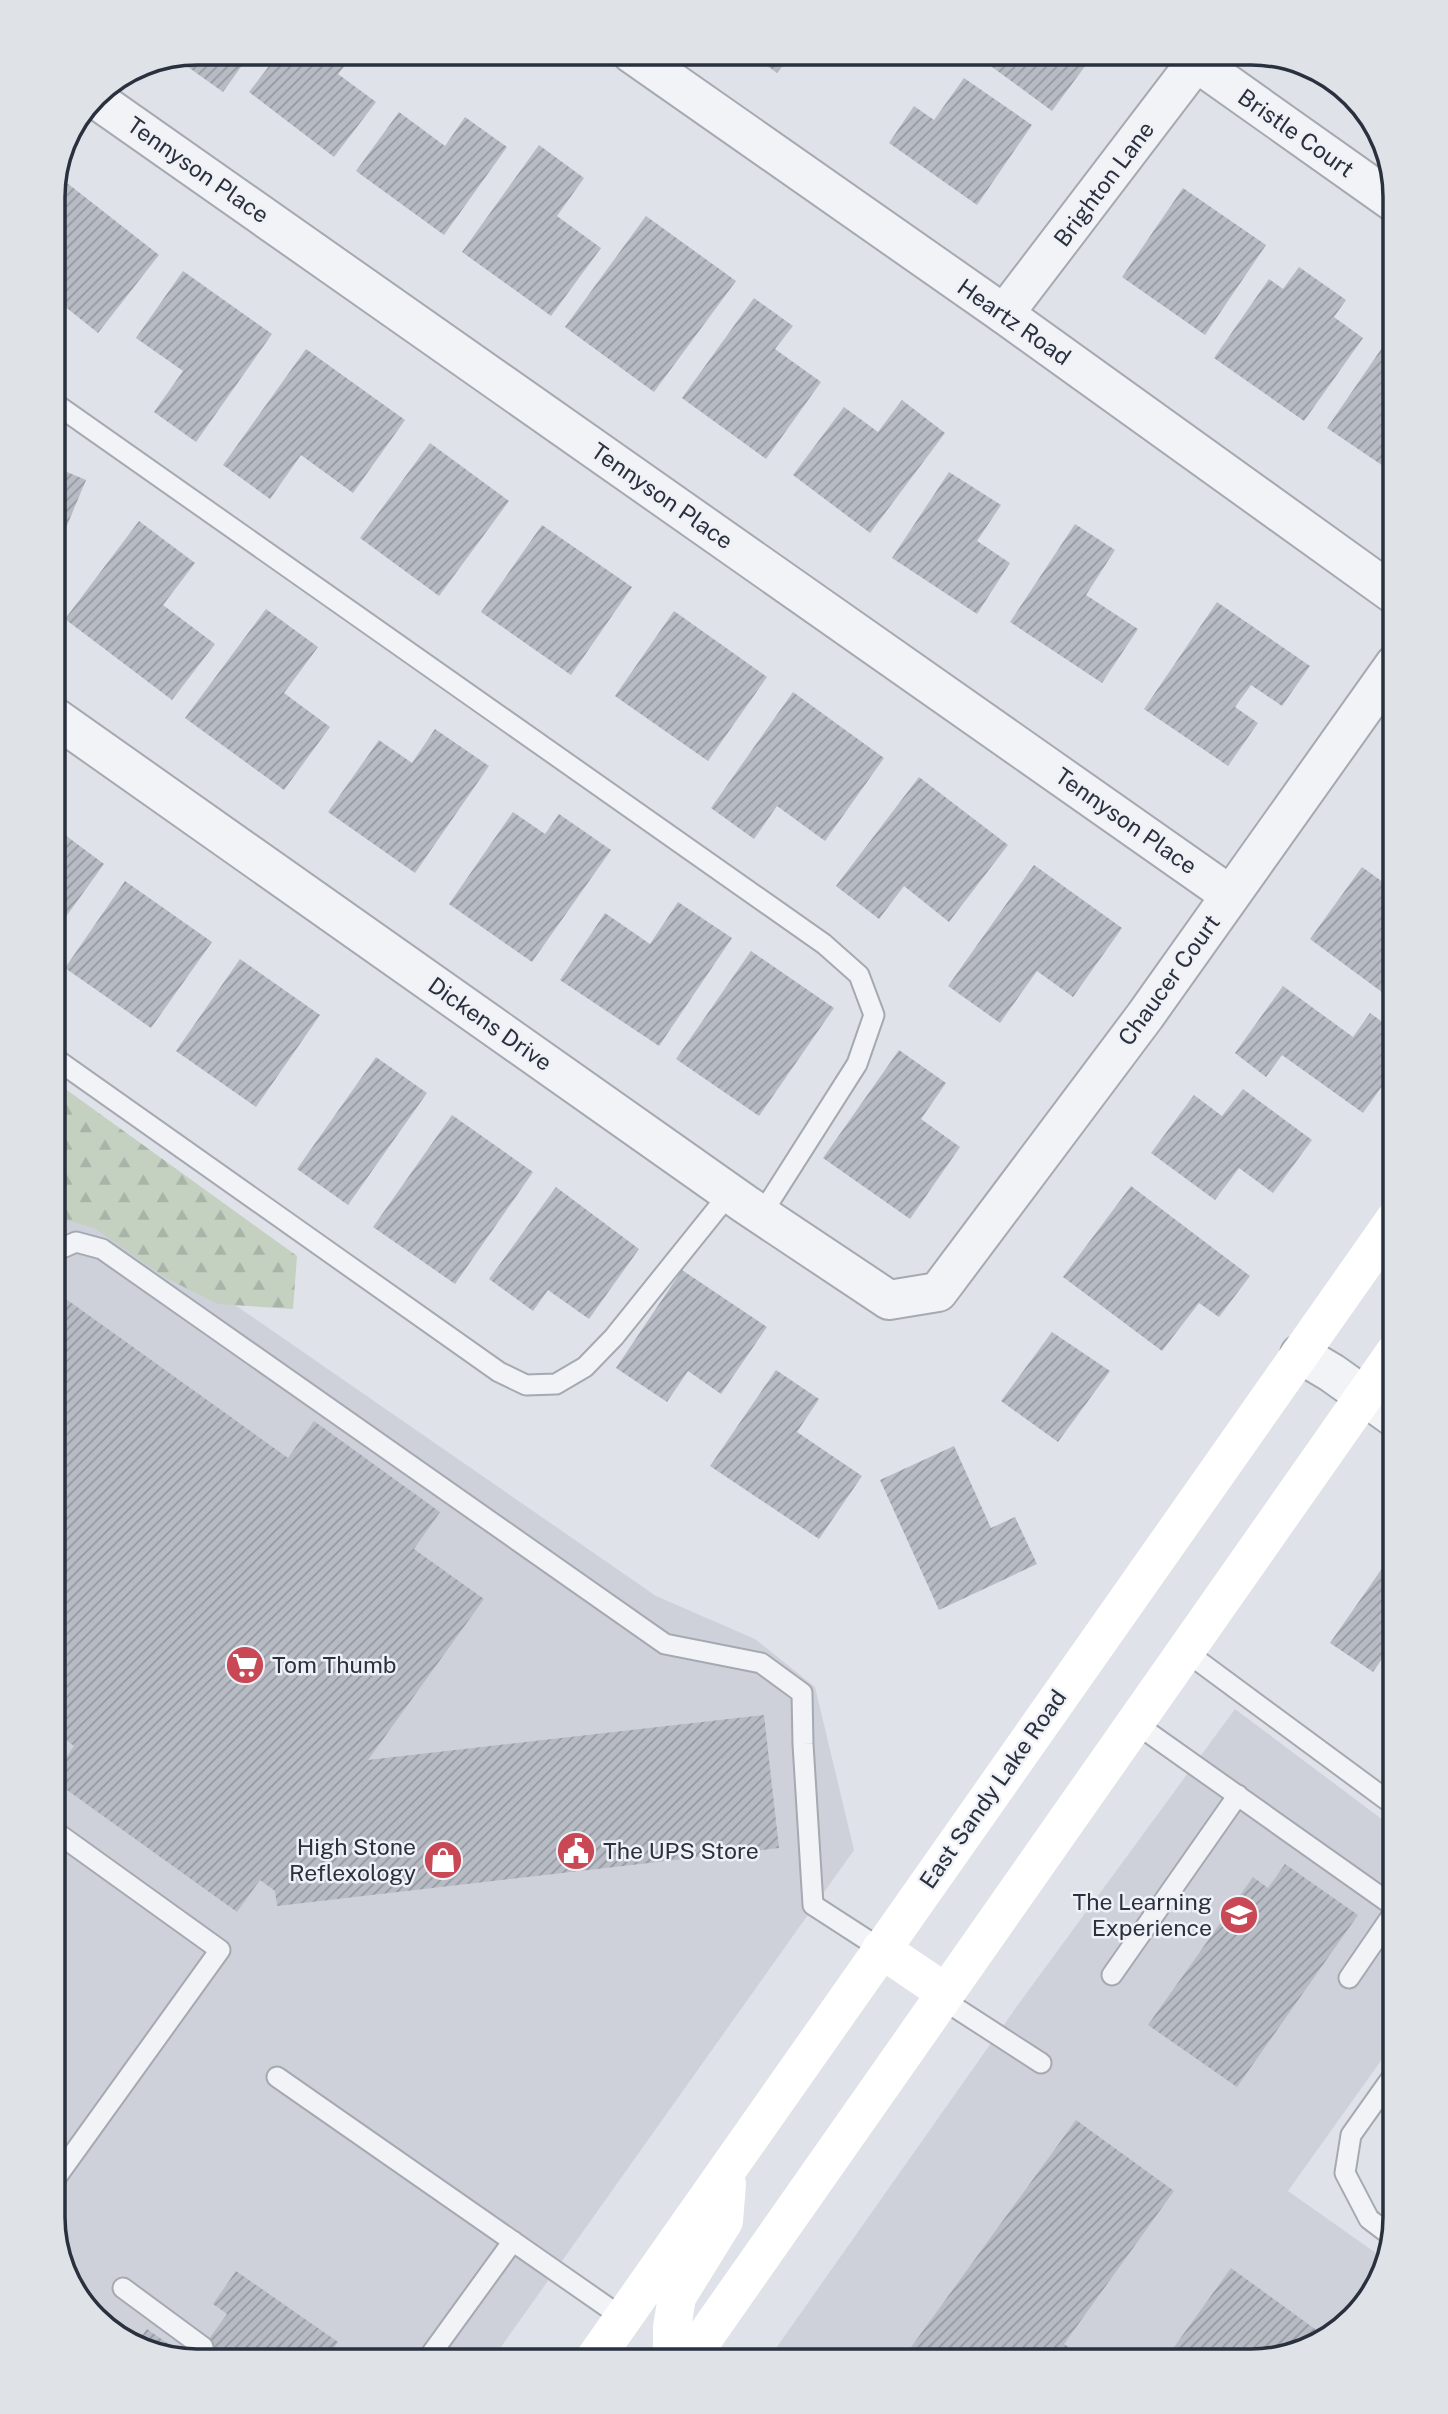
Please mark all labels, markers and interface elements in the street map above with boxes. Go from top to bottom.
street label: Bristle Court [1233,83,1359,182]
street label: Tennyson Place [122,111,274,228]
street label: Brighton Lane [1048,116,1159,252]
street label: Heartz Road [953,273,1076,370]
street label: Tennyson Place [586,437,738,554]
street label: Tennyson Place [1050,762,1202,879]
street label: Chaucer Court [1112,909,1225,1050]
street label: Dickens Drive [423,971,557,1076]
supermarket icon: Tom Thumb [224,1644,266,1686]
place label: Tom Thumb [272,1651,397,1678]
street label: East Sandy Lake Road [914,1684,1071,1893]
public building icon: The UPS Store [555,1830,597,1872]
place label: High Stone Reflexology [289,1833,416,1886]
place label: The UPS Store [603,1837,759,1864]
shop icon: High Stone Reflexology [422,1839,464,1881]
place label: The Learning Experience [1073,1888,1212,1941]
school or university icon: The Learning Experience [1218,1894,1260,1936]

